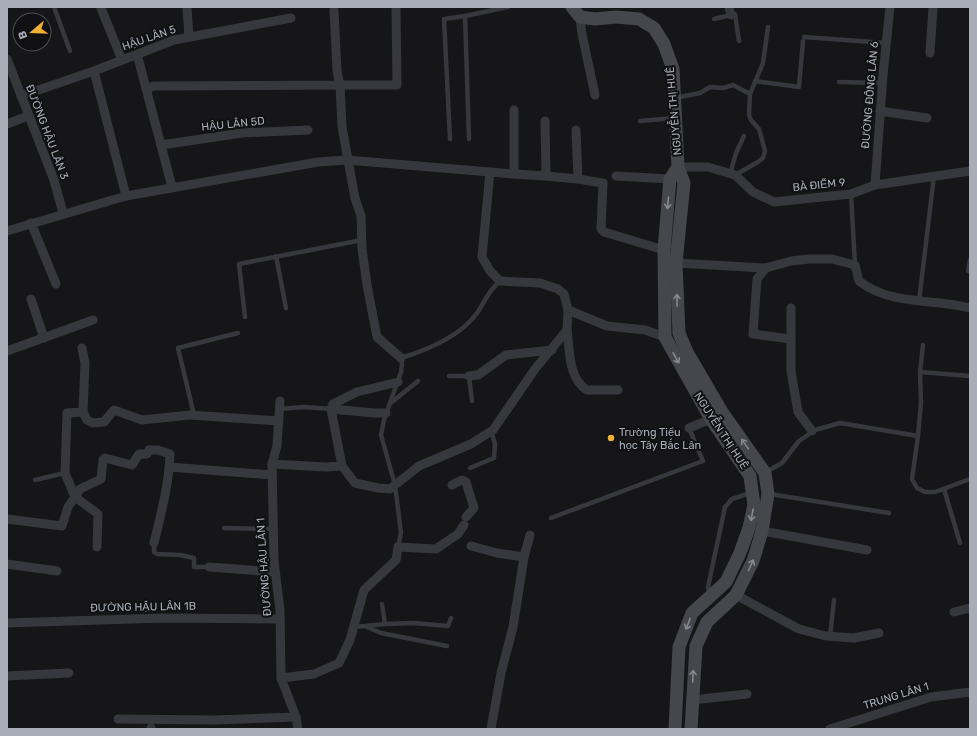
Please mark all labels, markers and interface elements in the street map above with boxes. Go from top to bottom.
north arrow [12,12,52,52]
street label: HẬU LÂN 5 [120,23,178,53]
text: B [16,29,30,41]
street label: ĐƯỜNG ĐÔNG LÂN 6 [859,40,881,149]
street label: NGUYỄN THỊ HUÊ [663,66,684,156]
street label: ĐƯỜNG HẬU LÂN 3 [23,83,71,182]
street label: HẬU LÂN 5D [201,114,265,134]
street label: BÀ ĐIỂM 9 [792,176,846,194]
one-way arrow [664,196,671,209]
one-way arrow [673,294,680,307]
one-way arrow [673,352,681,364]
street label: NGUYỄN THỊ HUÊ [691,390,752,472]
place label: Trường Tiểu học Tây Bắc Lân [619,426,701,452]
marker: Trường Tiểu học Tây Bắc Lân [606,433,616,443]
one-way arrow [740,439,749,450]
one-way arrow [747,508,755,521]
street label: ĐƯỜNG HẬU LÂN 1 [254,517,274,617]
one-way arrow [748,559,755,571]
street label: ĐƯỜNG HẬU LÂN 1B [90,600,196,614]
one-way arrow [683,617,691,629]
one-way arrow [690,670,697,683]
street label: TRUNG LÂN 1 [862,680,930,712]

